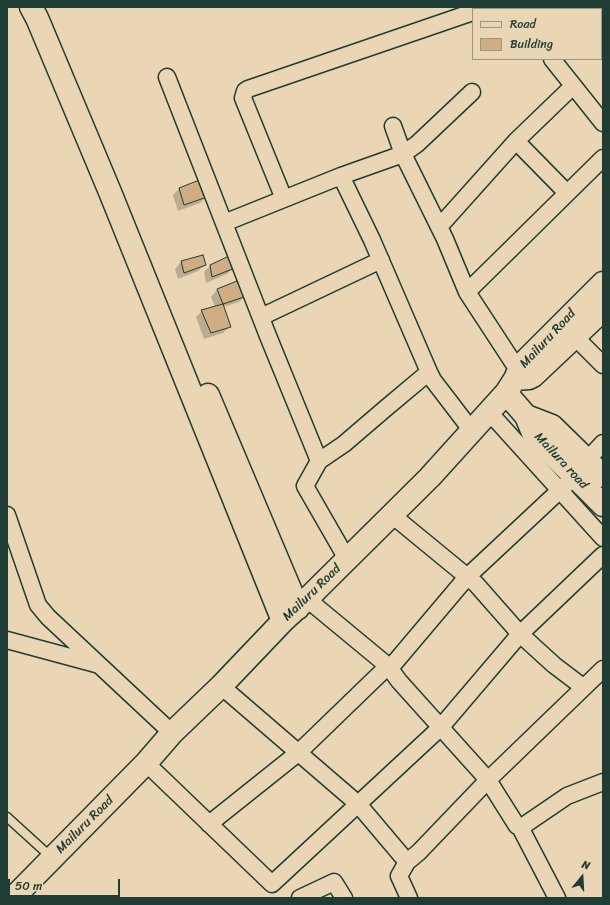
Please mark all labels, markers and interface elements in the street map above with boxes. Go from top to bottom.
legend [472,8,602,60]
text: Road [510,13,536,35]
text: Building [510,33,553,55]
street label: Mailuru Road [517,306,579,372]
street label: Mailura road [531,429,591,493]
street label: Mailuru Road [280,561,344,625]
street label: Mailuru Road [53,793,117,857]
text: N [579,855,592,875]
north arrow [562,857,602,897]
scale bar [10,871,122,897]
text: 50 m [15,875,42,897]

